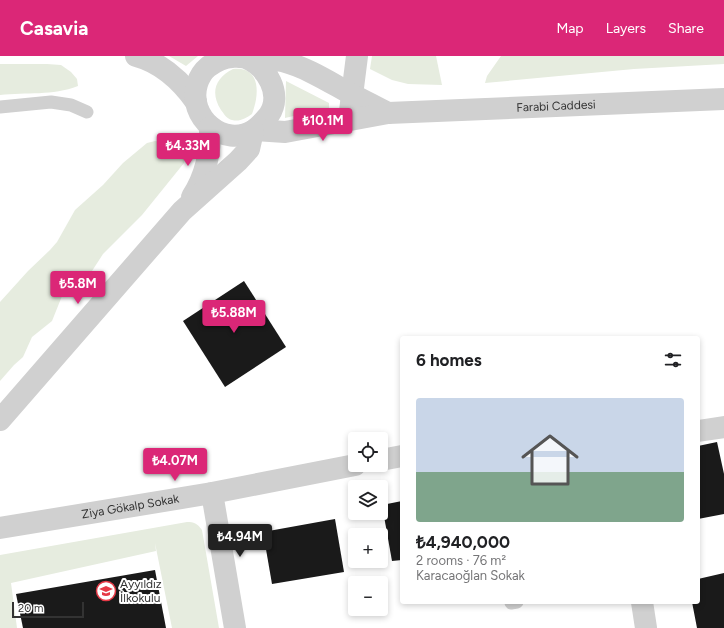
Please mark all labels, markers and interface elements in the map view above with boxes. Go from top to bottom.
text: Casavia [20,17,88,40]
text: Map [556,20,584,37]
text: Layers [606,20,646,37]
text: Share [668,20,704,37]
street label: Farabi Caddesi [516,97,596,115]
pin: ₺10.1M [290,108,356,142]
text: ₺10.1M [302,113,344,128]
pin: ₺4.33M [155,133,221,167]
text: ₺4.33M [166,138,210,153]
pin: ₺5.8M [50,271,106,305]
text: ₺5.8M [59,276,97,291]
pin: ₺5.88M [201,300,267,334]
text: ₺5.88M [211,305,257,320]
icon: filters [662,349,684,371]
text: 6 homes [416,350,482,370]
icon: home [514,424,586,496]
map controls [348,432,388,616]
button: locate [348,432,388,472]
pin: ₺4.07M [142,448,208,482]
text: ₺4.07M [152,453,198,468]
button: layers [348,480,388,520]
street label: Ziya Gökalp Sokak [81,492,180,521]
pin: ₺4.94M [207,524,273,558]
button: + [348,528,388,568]
text: ₺4.94M [217,529,263,544]
text: ₺4,940,000 [416,532,510,552]
text: 2 rooms · 76 m² [416,553,506,568]
text: Karacaoğlan Sokak [416,568,525,583]
button: − [348,576,388,616]
place label: Ayyıldız İlkokulu [120,577,162,605]
school or university icon: Ayyıldız İlkokulu [95,580,117,602]
scale bar [12,600,84,619]
text: 20 m [18,602,43,615]

